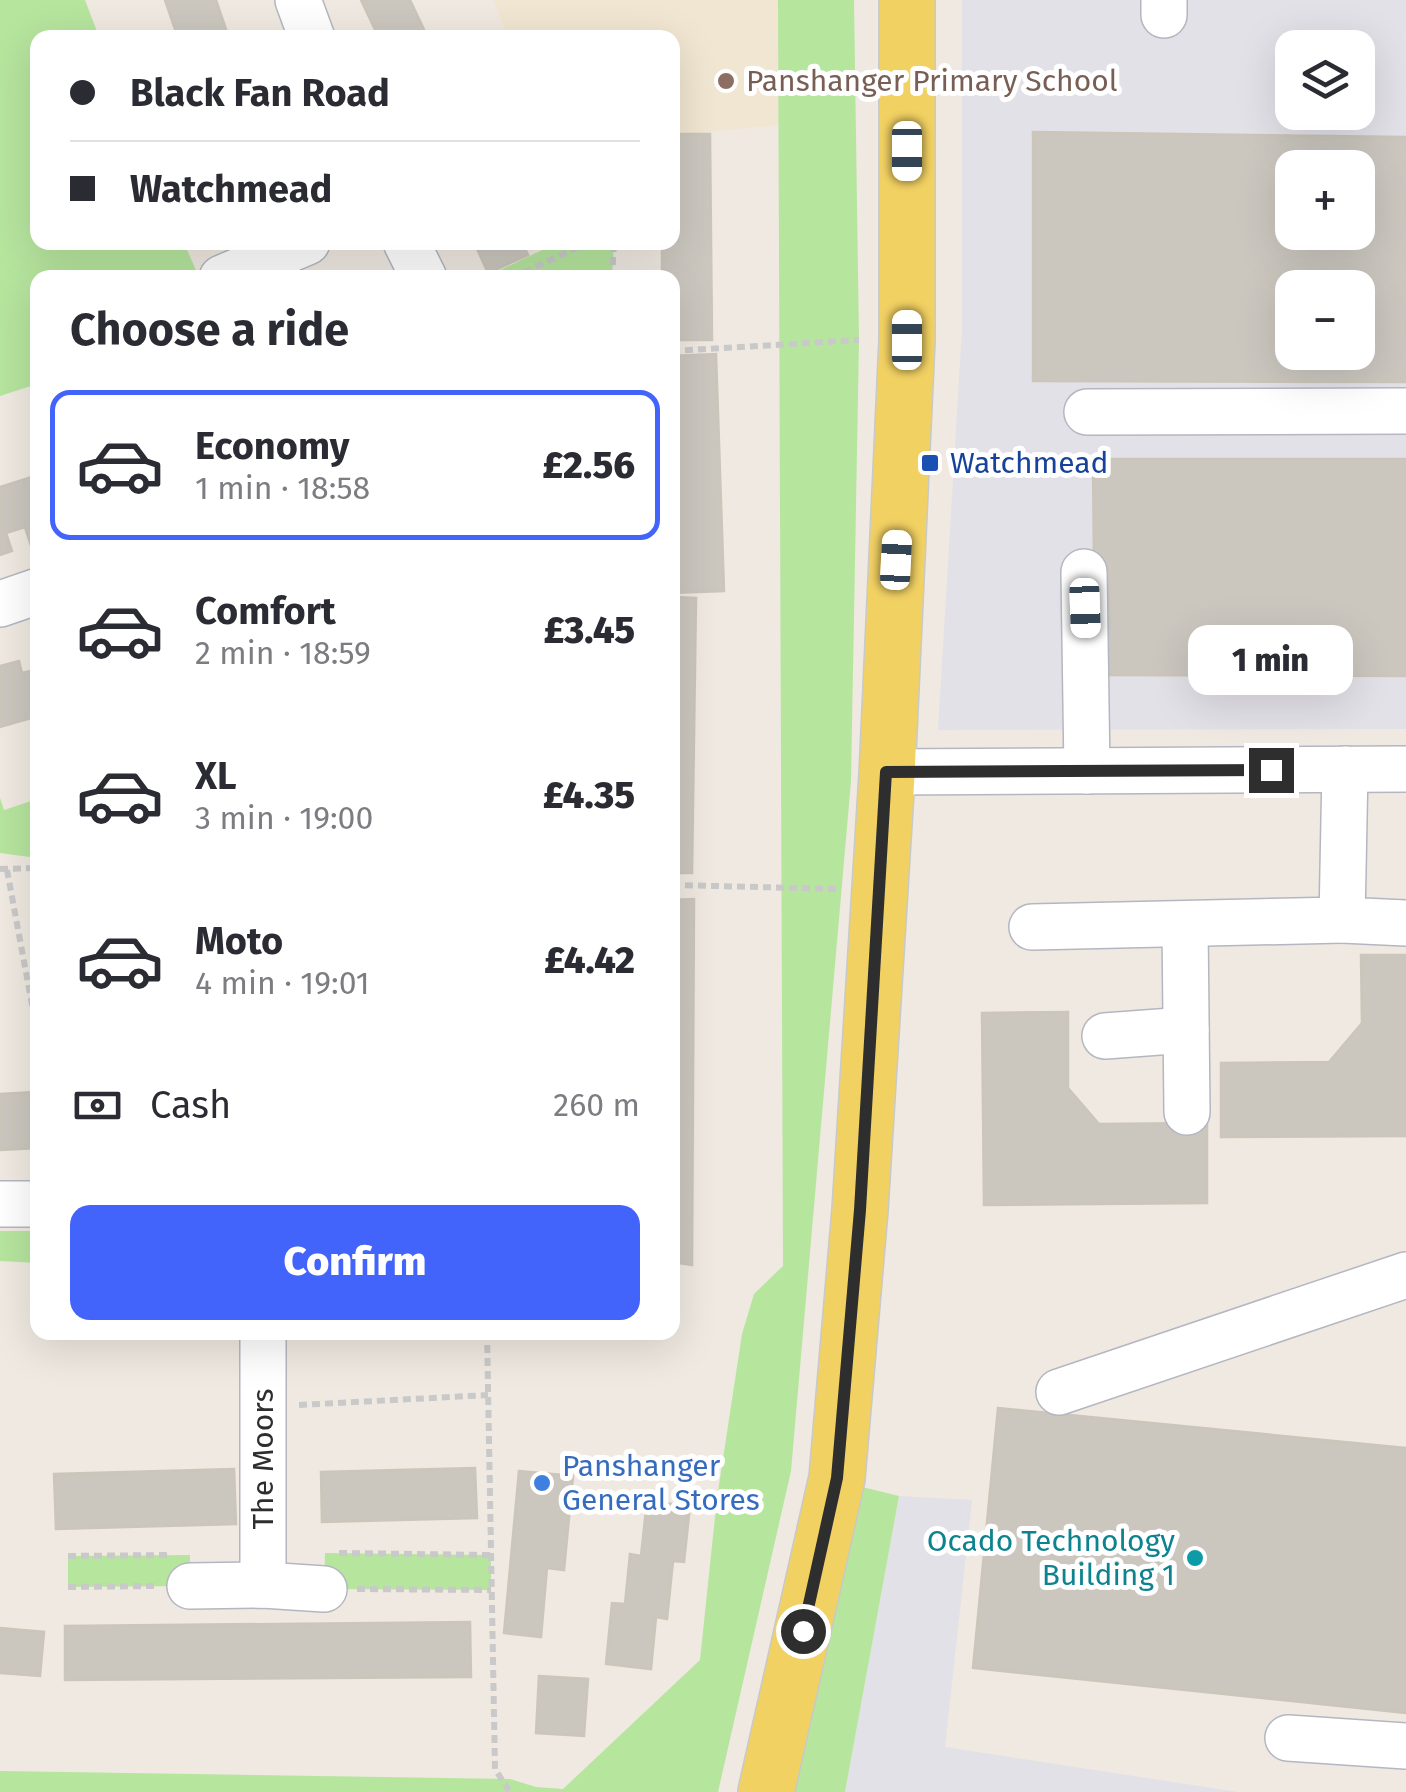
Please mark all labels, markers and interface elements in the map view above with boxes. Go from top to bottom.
map controls [1275,30,1375,370]
button: layers [1275,30,1375,130]
place label: Panshanger Primary School [746,63,1118,99]
text: Black Fan Road [130,70,390,116]
marker: Panshanger Primary School [715,70,737,92]
car [892,121,922,181]
button: + [1275,150,1375,250]
text: Watchmead [130,166,332,212]
button: − [1275,270,1375,370]
text: Choose a ride [70,303,349,357]
car [892,310,922,370]
icon: car [75,420,165,510]
text: Economy [195,423,350,469]
text: £2.56 [542,442,635,488]
place label: Watchmead [950,445,1109,481]
marker: Watchmead [919,452,941,474]
text: 1 min · 18:58 [195,469,370,507]
car [879,529,913,591]
car [1069,577,1101,639]
icon: car [75,585,165,675]
text: Comfort [195,588,336,634]
text: £3.45 [544,607,635,653]
callout: 1 min [1188,625,1354,695]
text: 2 min · 18:59 [195,634,371,672]
text: 1 min [1232,641,1309,679]
route end [1249,748,1294,793]
icon: car [75,750,165,840]
text: XL [195,753,237,799]
text: £4.35 [543,772,635,818]
text: 3 min · 19:00 [195,799,373,837]
icon: car [75,915,165,1005]
text: Moto [195,918,283,964]
text: £4.42 [544,937,635,983]
text: 4 min · 19:01 [195,964,370,1002]
icon: cash [70,1078,125,1133]
text: Cash [150,1082,231,1128]
text: 260 m [553,1086,640,1124]
button: Confirm [70,1205,640,1320]
street label: The Moors [245,1389,281,1529]
place label: Panshanger General Stores [562,1448,760,1518]
marker: Panshanger General Stores [531,1472,553,1494]
place label: Ocado Technology Building 1 [927,1523,1175,1593]
marker: Ocado Technology Building 1 [1184,1547,1206,1569]
route start [781,1609,826,1654]

